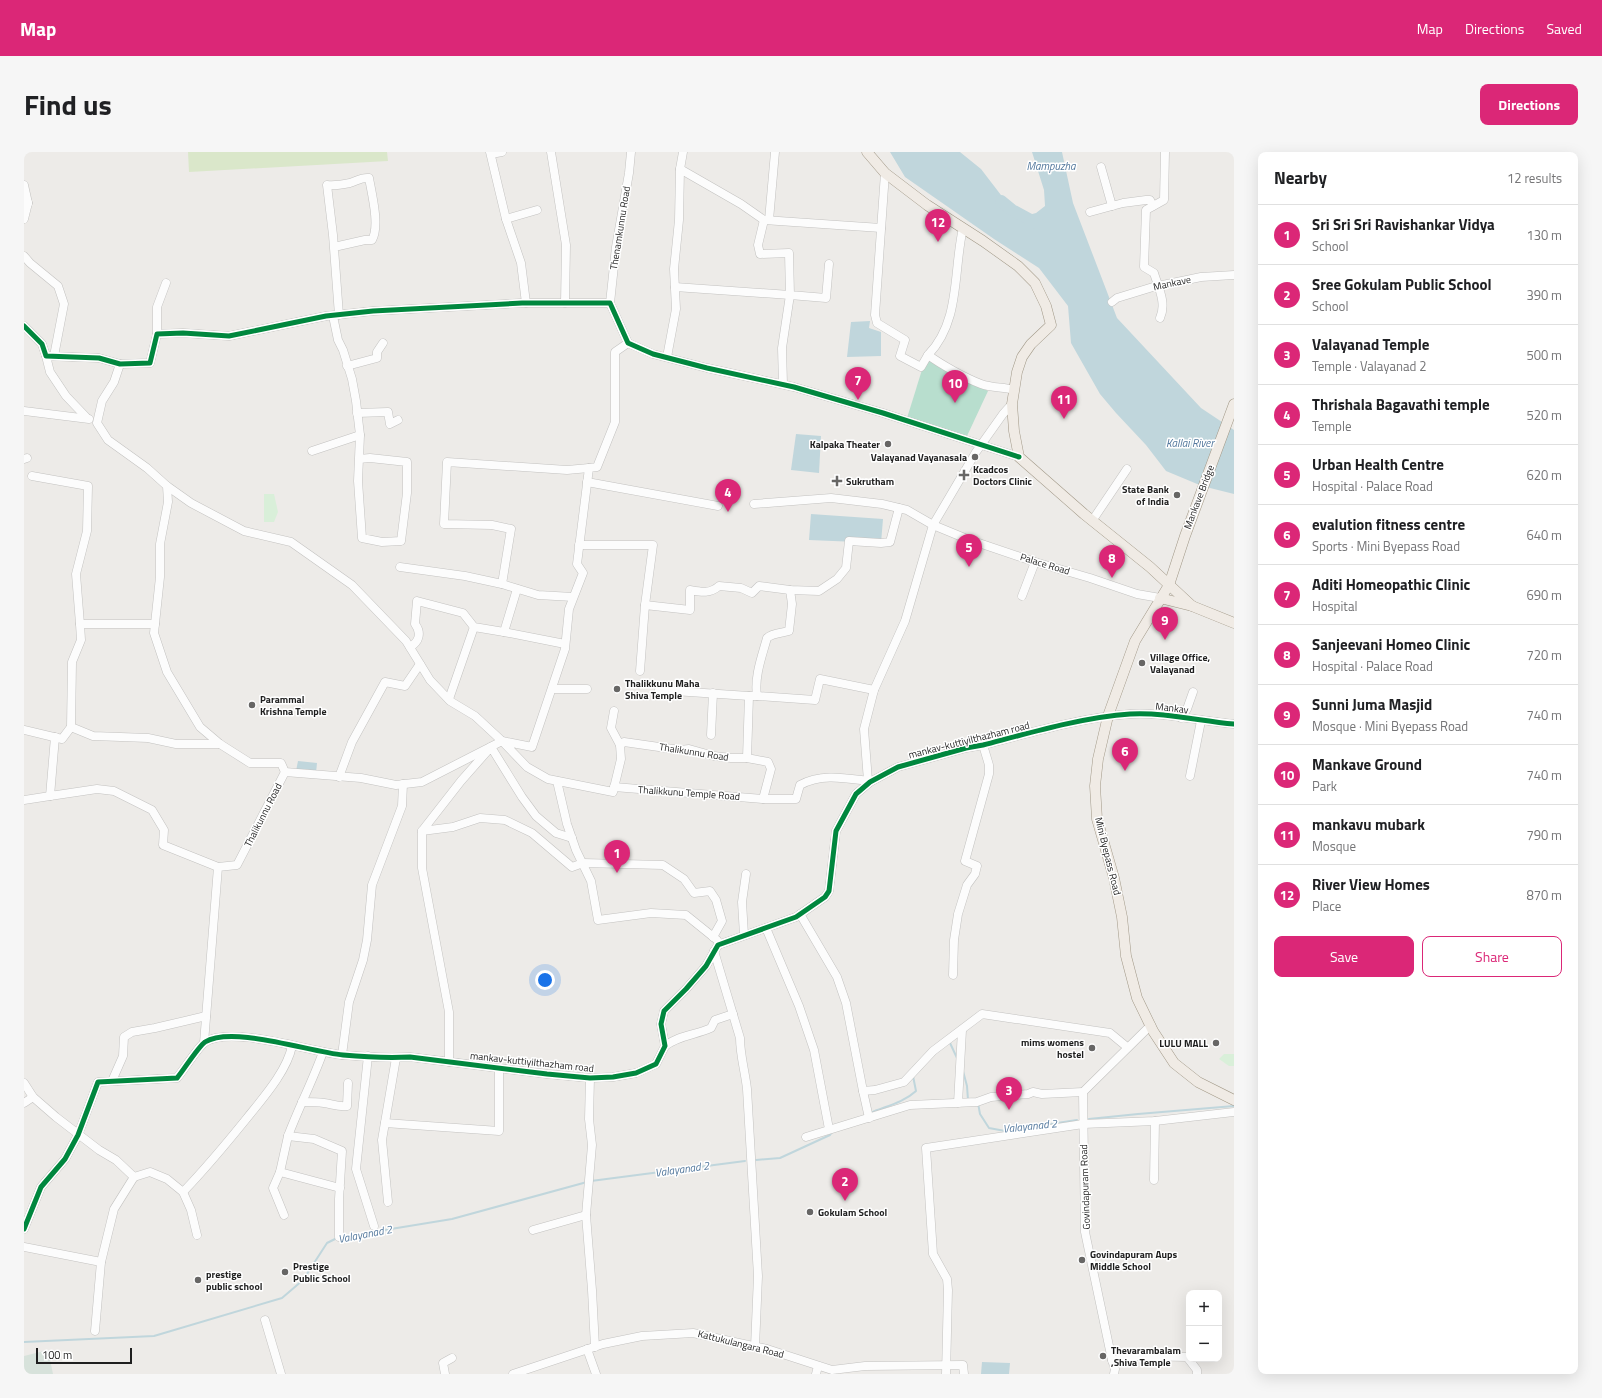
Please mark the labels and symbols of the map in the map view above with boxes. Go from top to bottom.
water label: Mampuzha [1026,158,1076,174]
street label: Thenamkunnu Road [606,185,634,271]
pin: 12 [925,209,951,242]
street label: Mankave [1152,272,1192,294]
pin: 7 [845,367,871,400]
pin: 10 [942,370,968,403]
pin: 11 [1051,386,1077,419]
water label: Kallai River [1166,435,1215,451]
place label: Kalpaka Theater [810,437,880,452]
marker: Kalpaka Theater [883,439,893,449]
place label: Valayanad Vayanasala [871,450,967,465]
marker: Valayanad Vayanasala [970,452,980,462]
place label: Kcadcos Doctors Clinic [973,462,1033,489]
street label: Mankave Bridge [1180,463,1218,531]
marker: Kcadcos Doctors Clinic [958,469,970,481]
place label: Sukrutham [846,474,894,489]
marker: Sukrutham [831,475,843,487]
pin: 4 [715,479,741,512]
place label: State Bank of India [1122,482,1170,509]
marker: State Bank of India [1172,490,1182,500]
pin: 5 [956,534,982,567]
pin: 8 [1099,545,1125,578]
street label: Palace Road [1018,549,1072,579]
pin: 9 [1152,607,1178,640]
place label: Village Office, Valayanad [1150,650,1211,677]
marker: Village Office, Valayanad [1137,658,1147,668]
place label: Thalikkunu Maha Shiva Temple [625,676,700,703]
marker: Thalikkunu Maha Shiva Temple [612,684,622,694]
place label: Parammal Krishna Temple [260,692,327,719]
street label: Mankav [1155,699,1190,717]
marker: Parammal Krishna Temple [247,700,257,710]
street label: mankav-kuttiyilthazham road [907,718,1031,762]
pin: 6 [1112,738,1138,771]
street label: Thalikunnu Road [658,739,730,765]
street label: Thalikunnu Road [240,780,286,850]
street label: Thalikkunu Temple Road [638,782,740,804]
street label: Mini Byepass Road [1091,816,1125,896]
pin: 1 [604,840,630,873]
your location [535,970,555,990]
place label: mims womens hostel [1021,1035,1084,1062]
place label: LULU MALL [1159,1036,1208,1051]
marker: LULU MALL [1211,1038,1221,1048]
marker: mims womens hostel [1087,1043,1097,1053]
street label: mankav-kuttiyilthazham road [469,1048,595,1076]
pin: 3 [996,1077,1022,1110]
water label: Valayanad 2 [1002,1115,1059,1137]
street label: Govindapuram Road [1076,1144,1094,1230]
water label: Valayanad 2 [654,1157,711,1181]
pin: 2 [832,1168,858,1201]
place label: Gokulam School [818,1205,888,1220]
marker: Gokulam School [805,1207,815,1217]
water label: Valayanad 2 [337,1221,394,1247]
place label: Govindapuram Aups Middle School [1090,1247,1177,1274]
marker: Govindapuram Aups Middle School [1077,1255,1087,1265]
place label: Prestige Public School [293,1259,351,1286]
place label: prestige public school [206,1267,263,1294]
marker: Prestige Public School [280,1267,290,1277]
marker: prestige public school [193,1275,203,1285]
street label: Kattukulangara Road [696,1326,786,1362]
place label: Thevarambalam ,Shiva Temple [1111,1343,1181,1370]
scale bar [36,1346,132,1365]
marker: Thevarambalam ,Shiva Temple [1098,1351,1108,1361]

